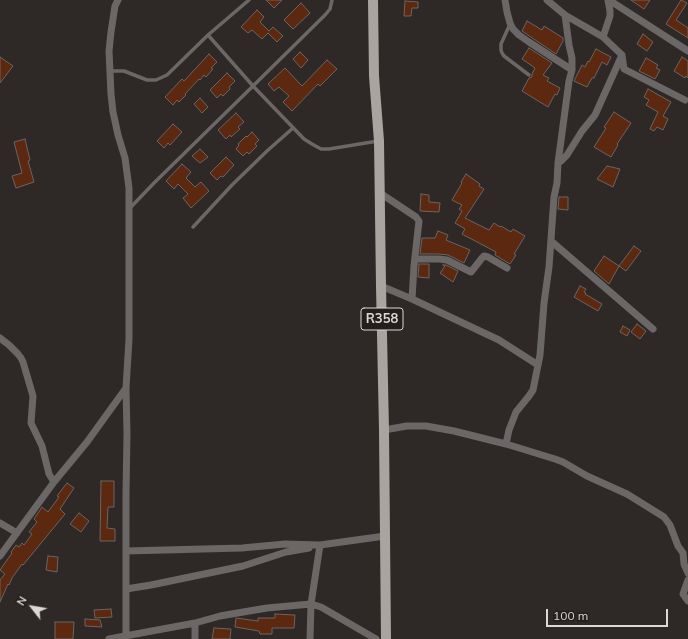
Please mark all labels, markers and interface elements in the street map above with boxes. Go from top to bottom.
road number: R358 [361,308,403,330]
north arrow [12,587,52,627]
text: N [14,594,30,608]
scale bar [548,601,670,627]
text: 100 m [553,608,588,623]

